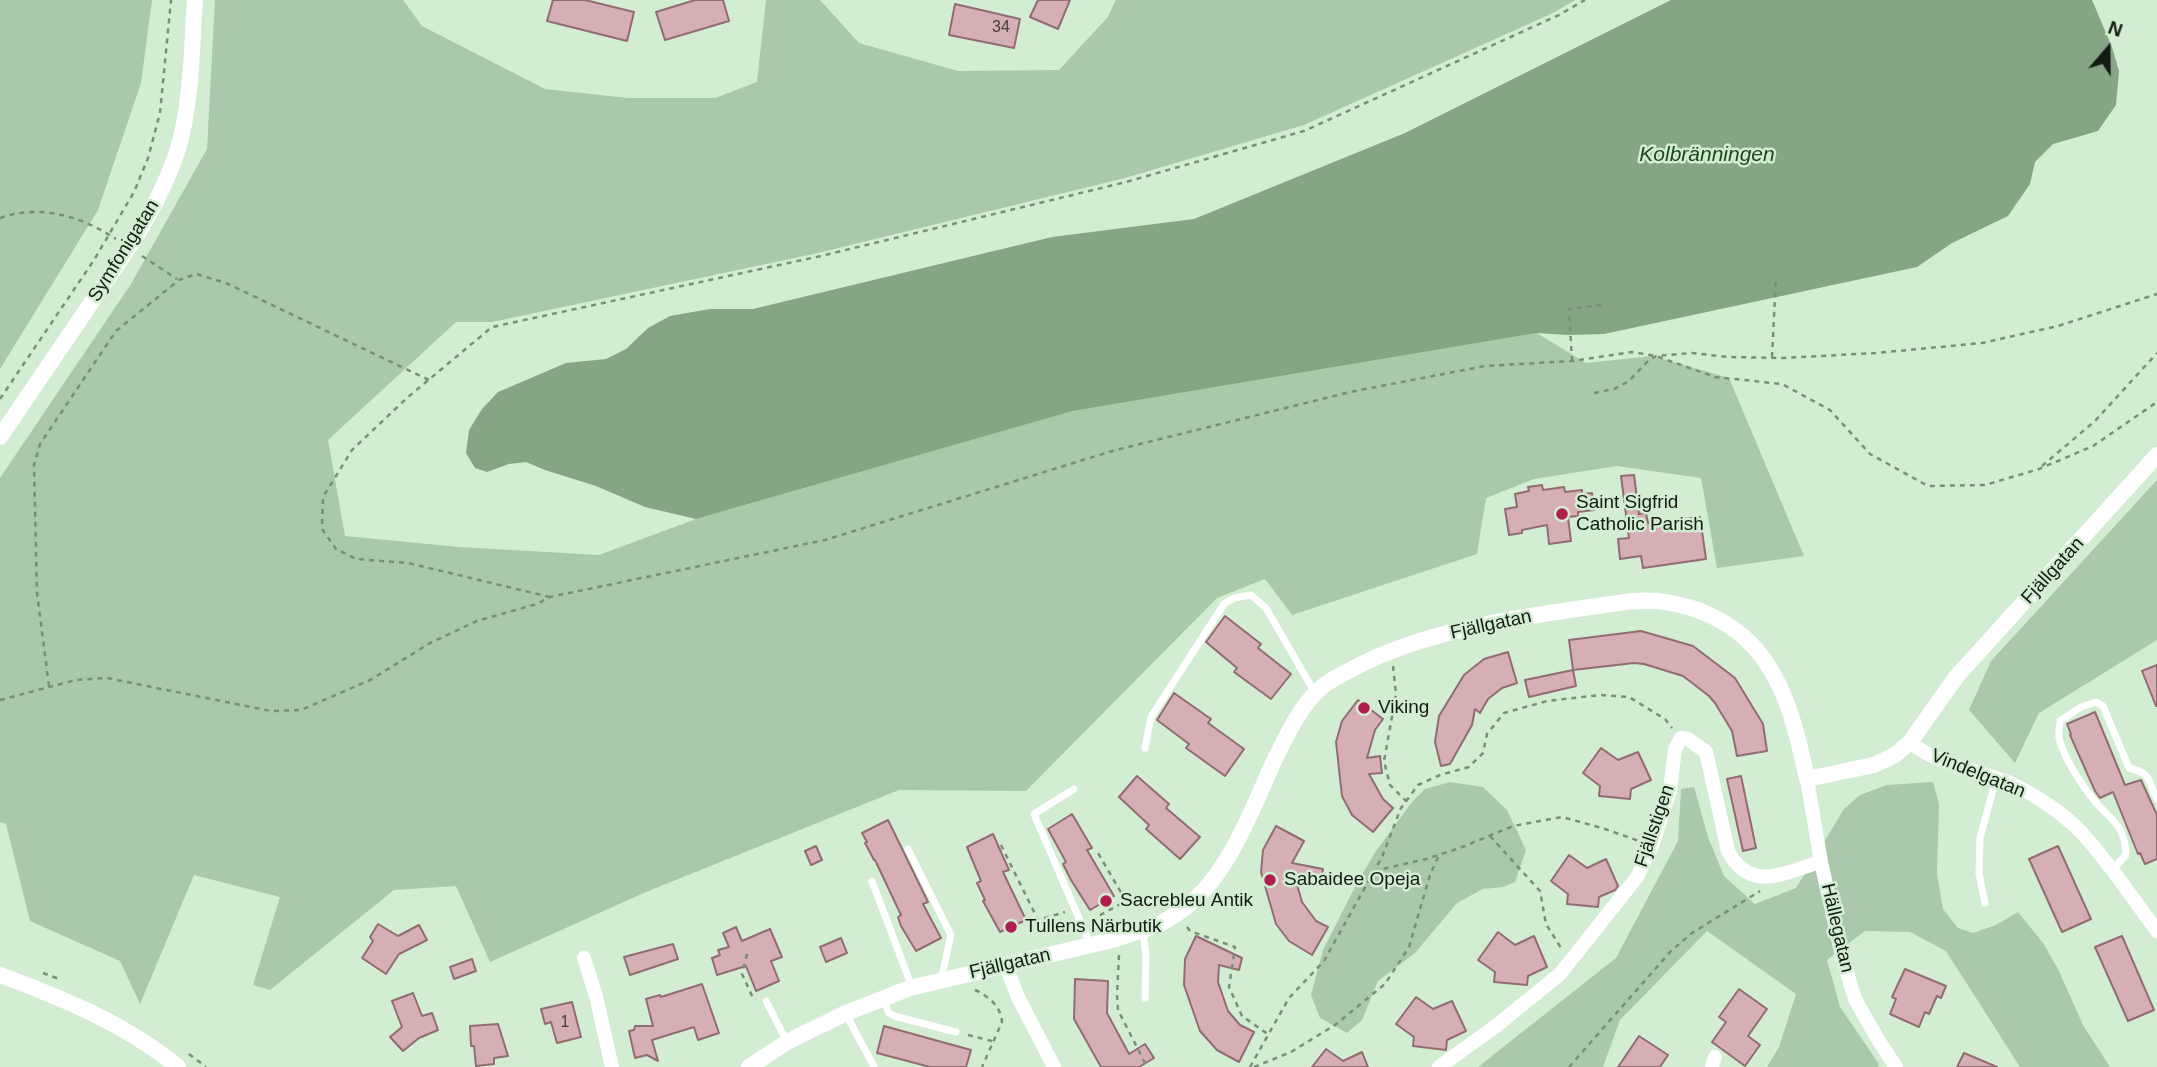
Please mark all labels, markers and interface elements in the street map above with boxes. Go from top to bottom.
north arrow [2073,14,2143,84]
text: N [2105,17,2125,41]
house number: 34 [992,18,1010,38]
water label: Kolbränningen [1639,142,1775,168]
street label: Symfonigatan [84,196,164,306]
place label: Saint Sigfrid Catholic Parish [1576,492,1704,536]
marker: Saint Sigfrid Catholic Parish [1554,506,1570,522]
street label: Fjällgatan [2017,533,2089,609]
street label: Fjällgatan [1448,605,1534,645]
place label: Viking [1378,697,1429,719]
marker: Viking [1356,700,1372,716]
street label: Vindelgatan [1927,745,2029,803]
street label: Fjällstigen [1630,782,1680,870]
place label: Sabaidee Opeja [1284,869,1420,891]
marker: Sabaidee Opeja [1262,872,1278,888]
street label: Hällegatan [1816,881,1858,975]
place label: Sacrebleu Antik [1120,890,1253,912]
marker: Sacrebleu Antik [1098,893,1114,909]
place label: Tullens Närbutik [1025,916,1162,938]
marker: Tullens Närbutik [1003,919,1019,935]
street label: Fjällgatan [967,944,1053,984]
house number: 1 [561,1013,569,1033]

